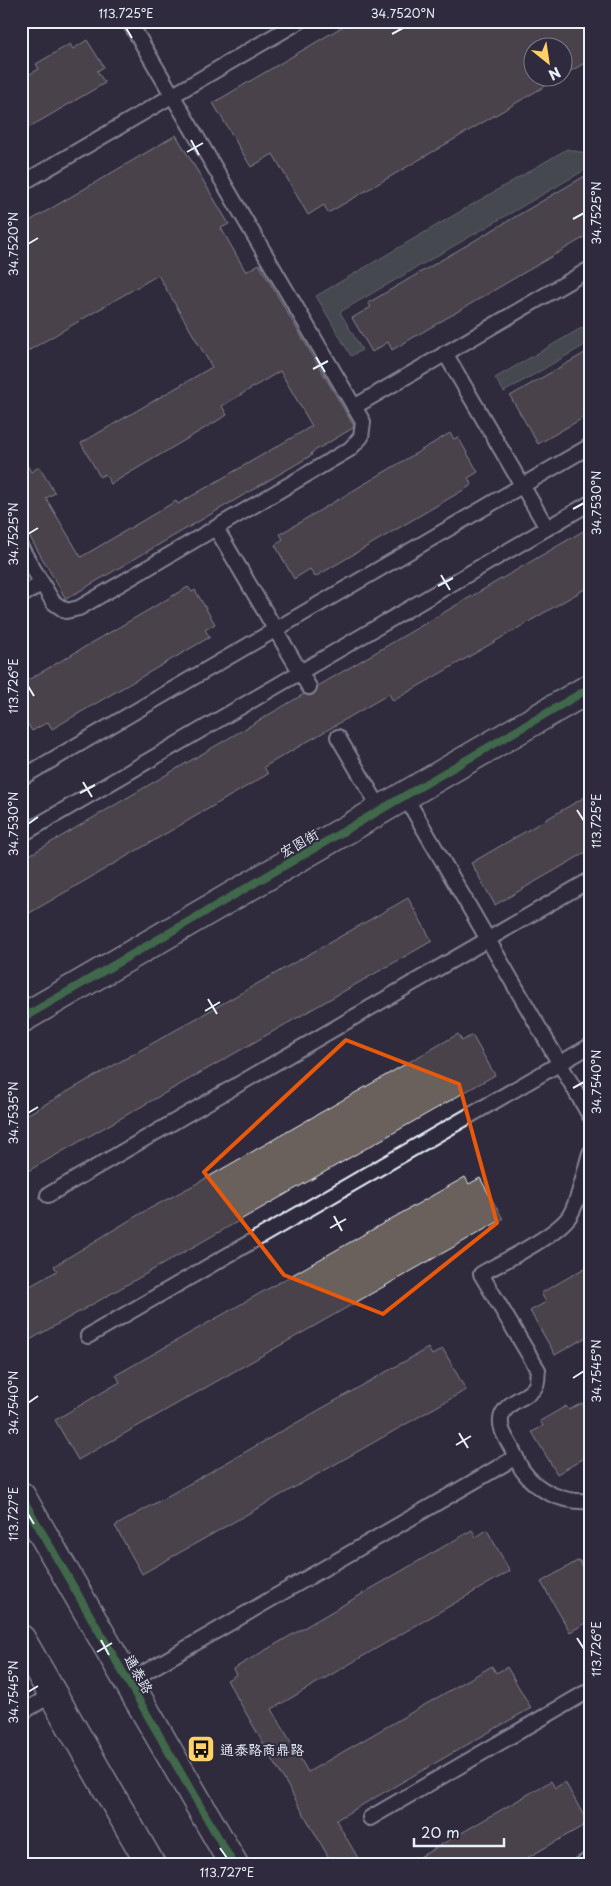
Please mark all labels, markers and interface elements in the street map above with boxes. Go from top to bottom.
text: 113.725°E [98,4,154,22]
text: 34.7520°N [371,4,435,22]
north arrow [524,38,574,88]
text: N [545,62,565,86]
text: 34.7525°N [587,181,605,245]
text: 34.7520°N [4,212,22,276]
text: 34.7530°N [587,471,605,535]
text: 34.7525°N [4,502,22,566]
text: 113.726°E [4,658,22,714]
text: 34.7530°N [4,792,22,856]
text: 113.725°E [587,793,605,849]
street label: 宏图街 [276,823,322,863]
text: 34.7540°N [587,1050,605,1114]
text: 34.7535°N [4,1081,22,1145]
text: 34.7545°N [587,1339,605,1403]
text: 34.7540°N [4,1371,22,1435]
text: 113.727°E [4,1487,22,1541]
text: 113.726°E [587,1621,605,1677]
street label: 通泰路 [119,1651,159,1697]
text: 34.7545°N [4,1660,22,1724]
bus stop icon: 通泰路商鼎路 [186,1734,216,1764]
place label: 通泰路商鼎路 [220,1739,304,1760]
scale bar [414,1816,504,1848]
text: 20 m [421,1820,460,1843]
text: 113.727°E [200,1863,254,1881]

